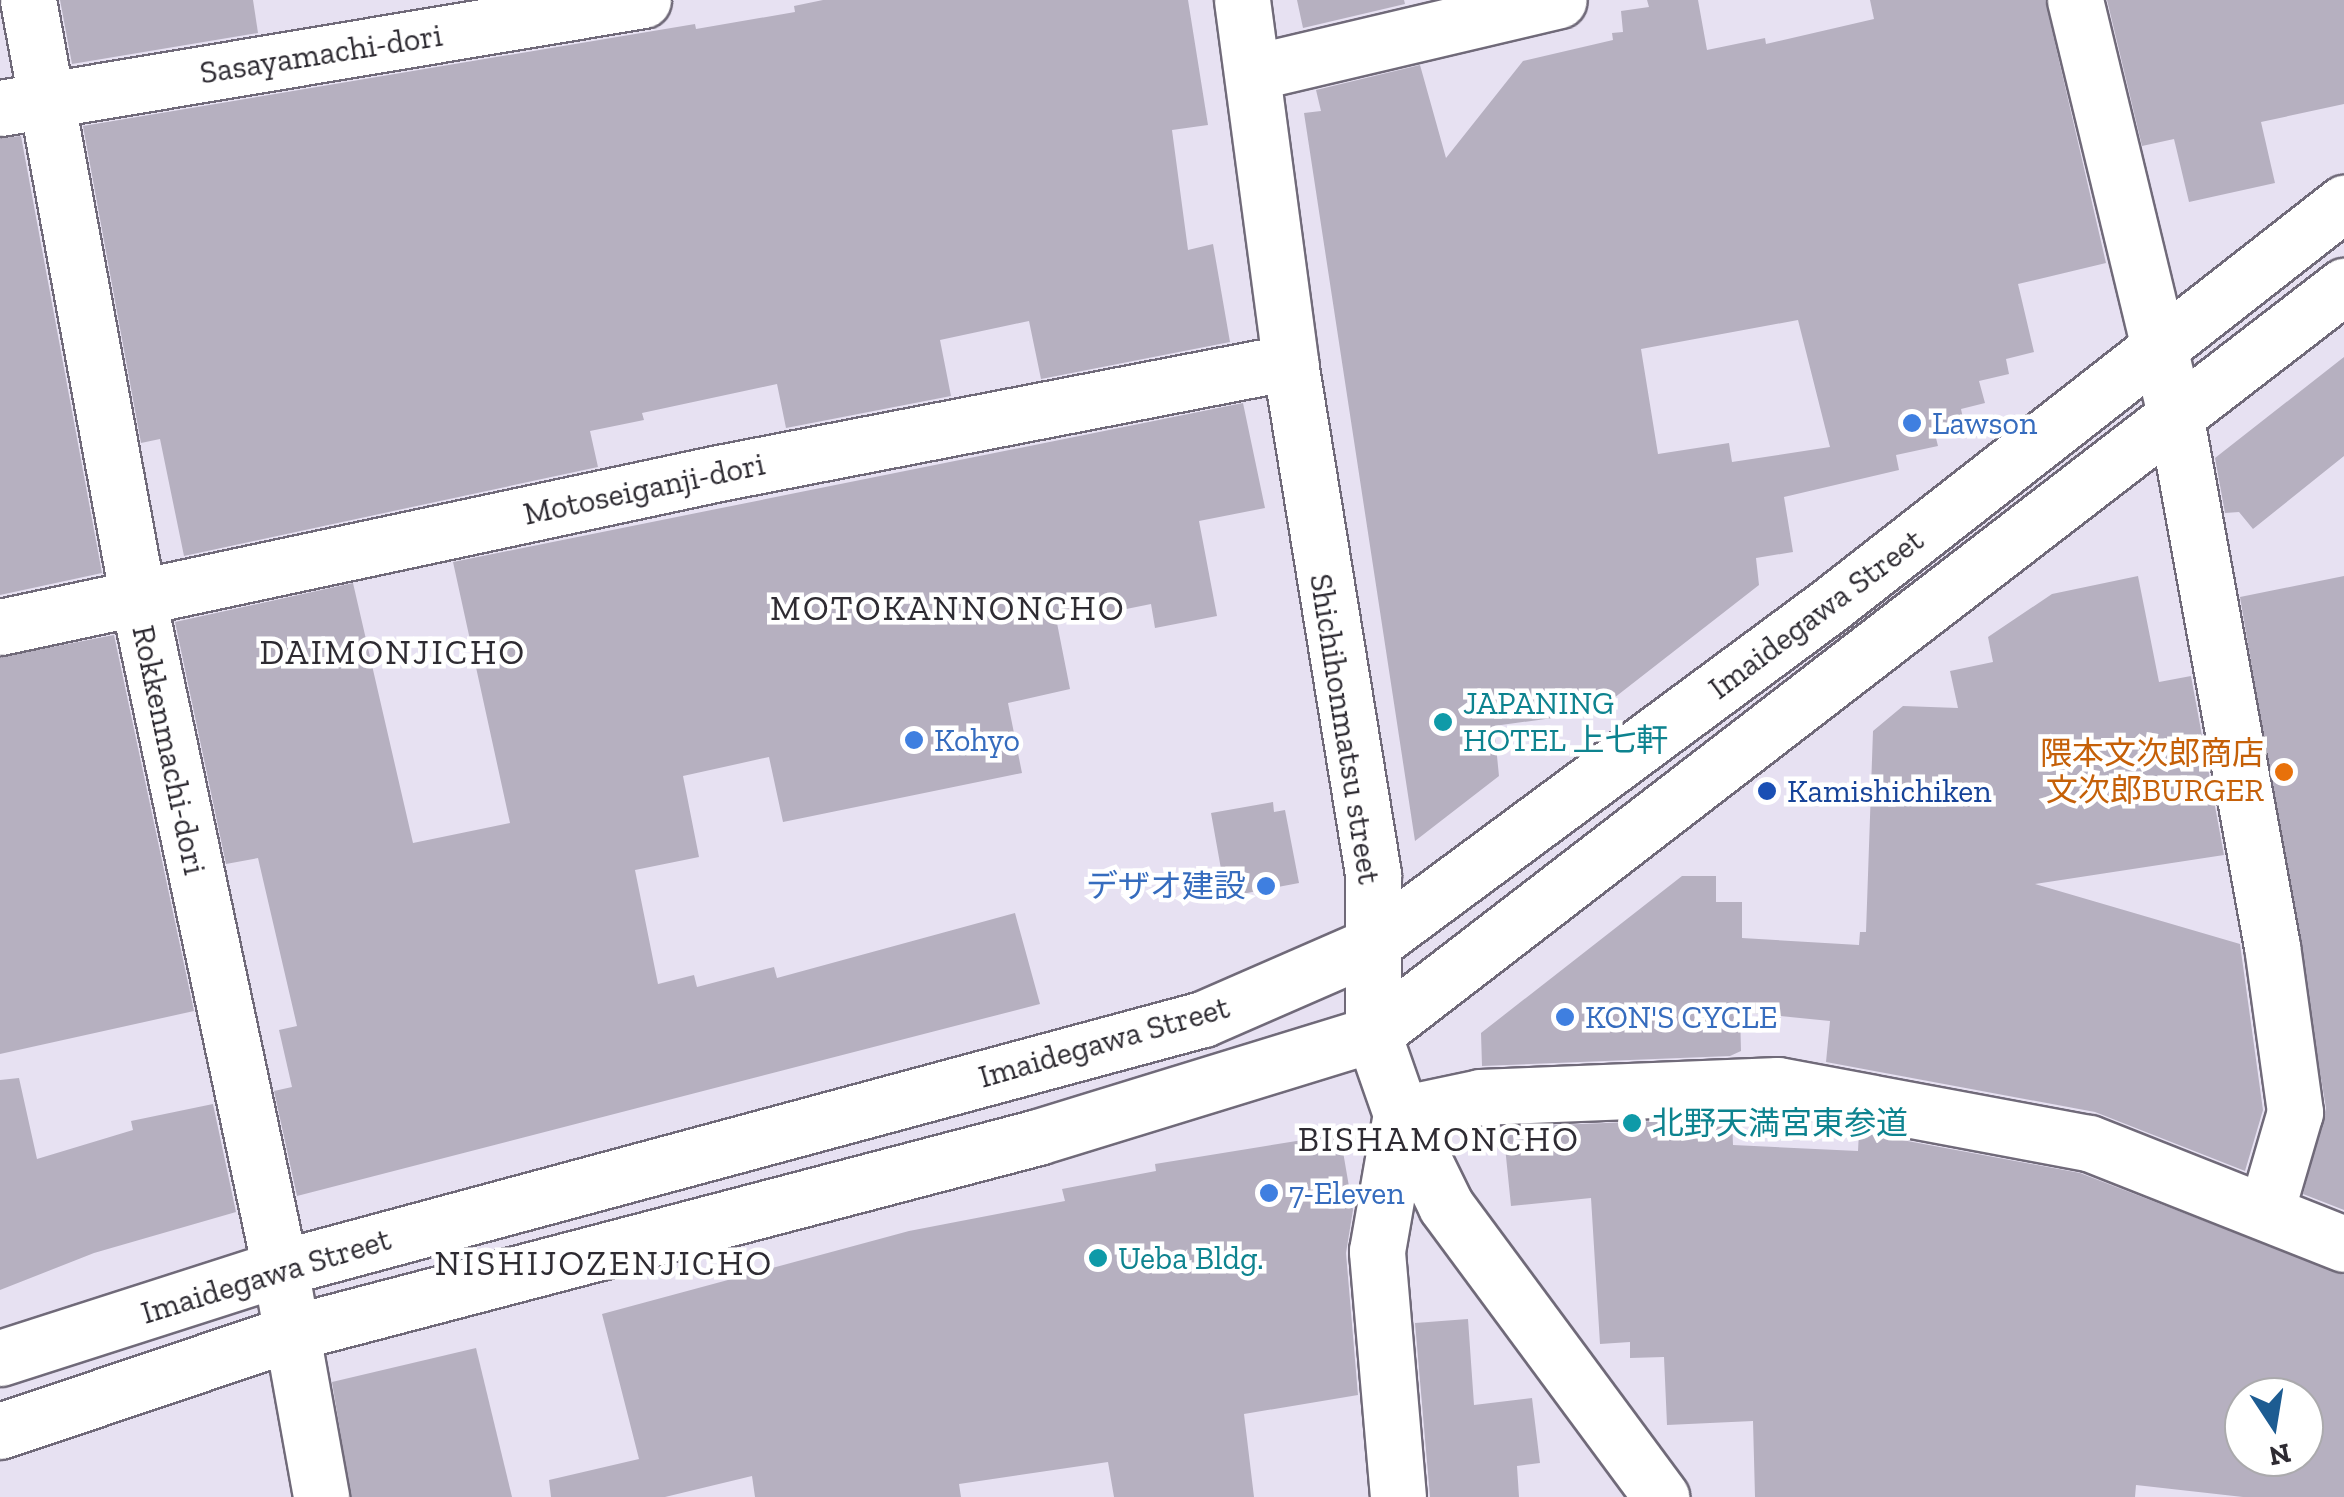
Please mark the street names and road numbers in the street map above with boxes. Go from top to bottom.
street label: Sasayamachi-dori [197,16,445,92]
street label: Motoseiganji-dori [520,445,768,533]
street label: Imaidegawa Street [1701,521,1931,707]
street label: Shichihonmatsu street [1301,571,1389,887]
street label: Rokkenmachi-dori [124,622,214,878]
street label: Imaidegawa Street [974,988,1234,1096]
street label: Imaidegawa Street [137,1220,395,1332]

